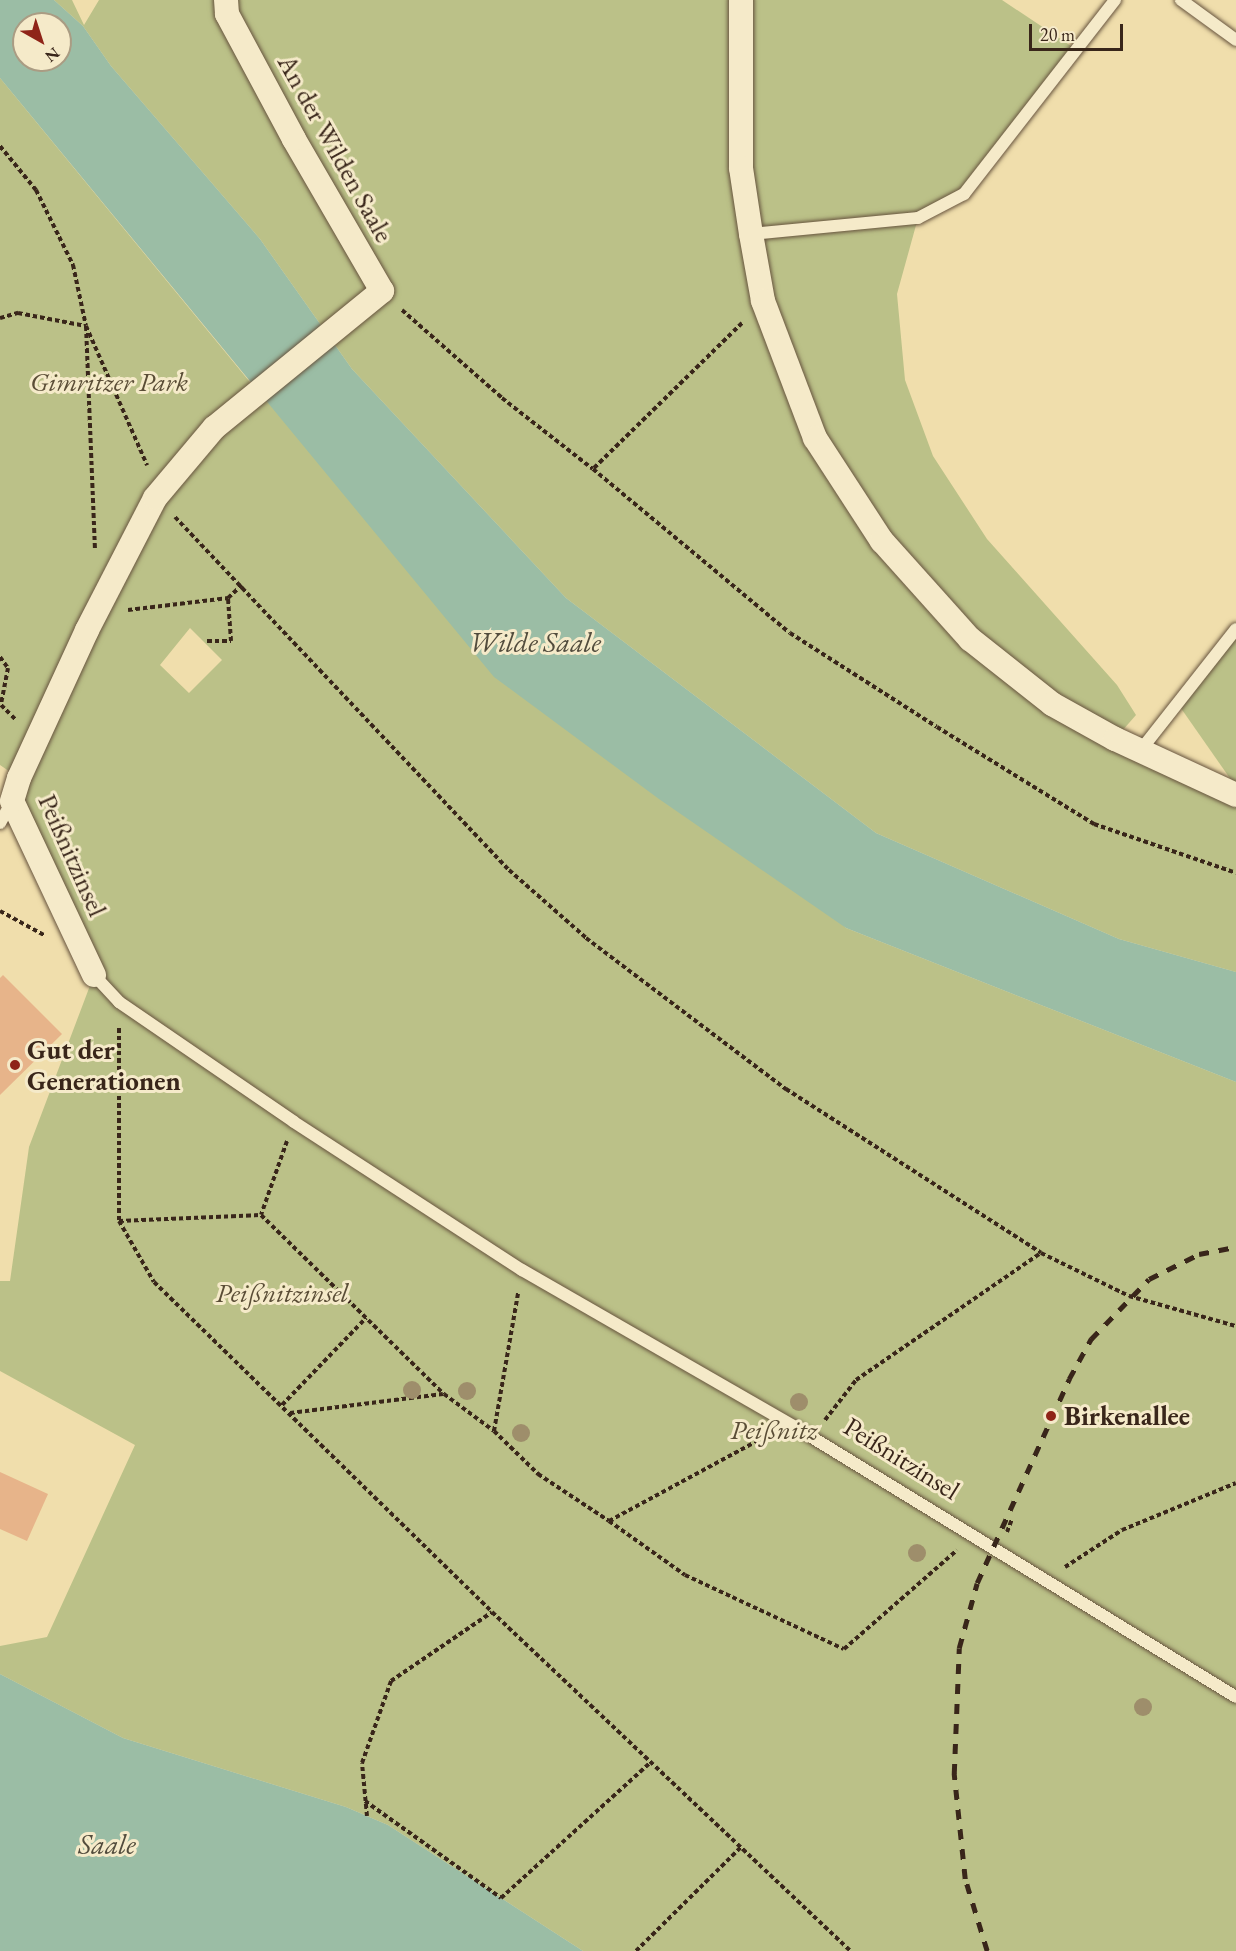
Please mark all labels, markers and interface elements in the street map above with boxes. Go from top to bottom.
north arrow [12,12,72,72]
scale bar [1032,12,1126,50]
text: 20 m [1040,23,1075,46]
text: N [41,43,64,67]
street label: An der Wilden Saale [271,49,401,247]
park label: Gimritzer Park [30,366,188,398]
water label: Wilde Saale [469,625,601,659]
street label: Peißnitzinsel [32,789,114,921]
place label: Gut der Generationen [27,1033,181,1096]
marker: Gut der Generationen [8,1058,22,1072]
park label: Peißnitzinsel [215,1277,349,1309]
place label: Birkenallee [1064,1400,1190,1432]
marker: Birkenallee [1042,1407,1060,1425]
street label: Peißnitzinsel [838,1410,966,1506]
park label: Peißnitz [730,1414,818,1446]
water label: Saale [78,1827,136,1861]

